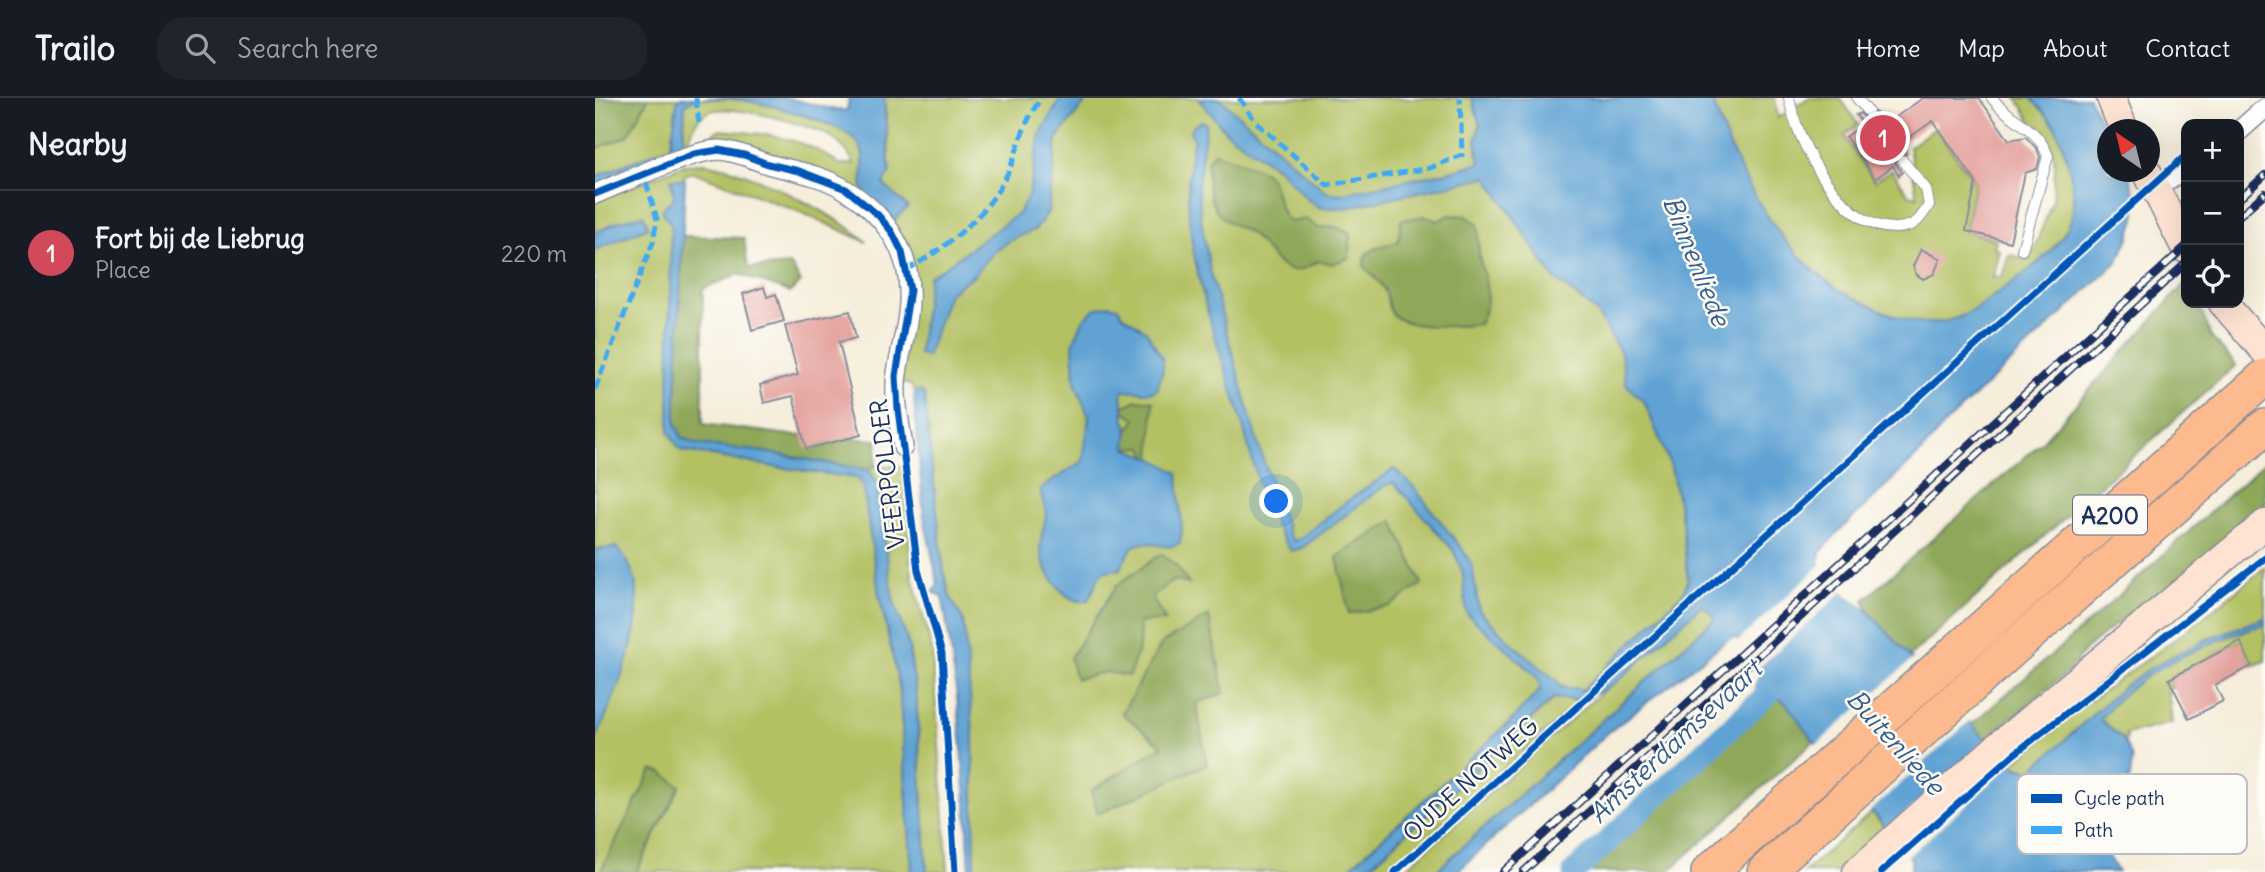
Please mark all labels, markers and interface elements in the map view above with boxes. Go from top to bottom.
search box [157,17,647,80]
text: Trailo [35,27,115,69]
icon: search [181,29,219,67]
text: Search here [237,32,378,65]
text: Home [1856,33,1920,63]
text: Map [1958,33,2005,63]
text: About [2043,33,2107,63]
text: Contact [2145,33,2230,63]
pin: 1 [1860,112,1906,164]
north arrow [2097,119,2160,182]
map controls [2181,119,2244,308]
button: + [2181,119,2244,182]
text: Nearby [28,125,128,163]
button: − [2181,182,2244,245]
water label: Binnenliede [1656,191,1739,332]
text: Fort bij de Liebrug [95,222,305,255]
text: 1 [46,239,56,268]
text: 220 m [501,239,567,268]
button: locate [2181,245,2244,308]
text: Place [95,255,151,284]
street label: VEERPOLDER [863,397,911,551]
your location [1259,484,1293,518]
road number: A200 [2073,496,2147,534]
water label: Amsterdamsevaart [1582,650,1771,830]
water label: Buitenliede [1840,682,1953,803]
street label: OUDE NOTWEG [1396,710,1544,848]
legend [2017,774,2247,854]
text: Cycle path [2074,786,2165,810]
text: Path [2074,818,2113,842]

